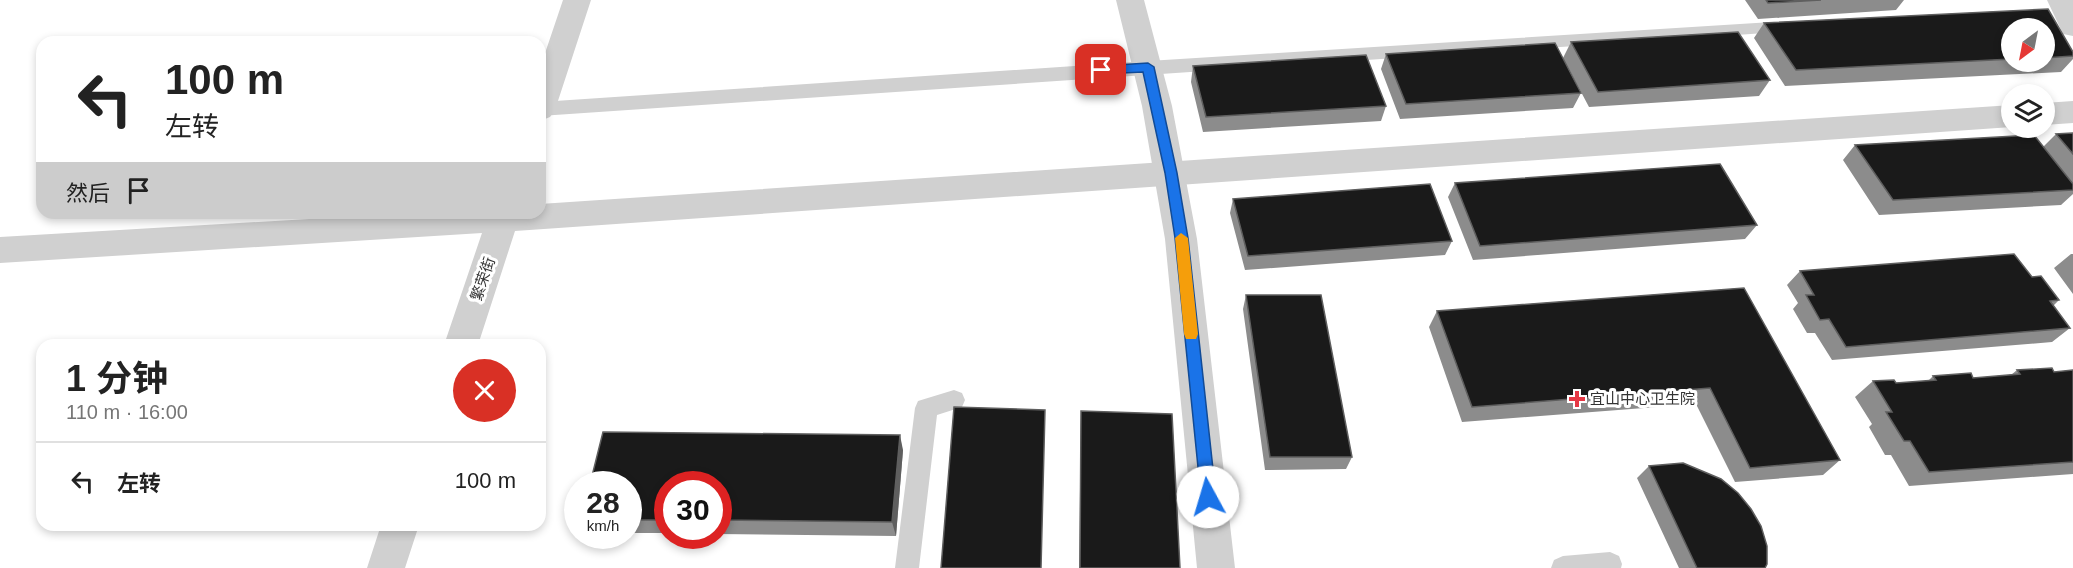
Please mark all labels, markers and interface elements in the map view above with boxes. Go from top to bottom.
north arrow [2001,18,2055,72]
map controls [2001,18,2055,138]
pin [1075,44,1126,95]
icon: arrive [1084,53,1117,86]
text: 100 m [165,56,284,103]
icon: left [66,60,144,138]
button: layers [2001,84,2055,138]
text: 左转 [165,112,219,142]
icon: arrive [122,174,155,207]
text: 然后 [66,181,110,206]
street label: 繁荣街 [467,255,498,303]
text: 1 分钟 [66,358,168,399]
button: close [453,359,516,422]
marker: 宜山中心卫生院 [1568,390,1586,408]
place label: 宜山中心卫生院 [1590,390,1695,407]
text: 110 m · 16:00 [66,401,188,423]
icon: left [66,465,99,498]
position arrow [1176,465,1240,529]
text: 100 m [455,468,516,493]
text: 左转 [117,471,161,496]
speed limit sign: 30 [654,471,732,549]
text: 28 [586,486,620,519]
text: km/h [587,517,619,534]

